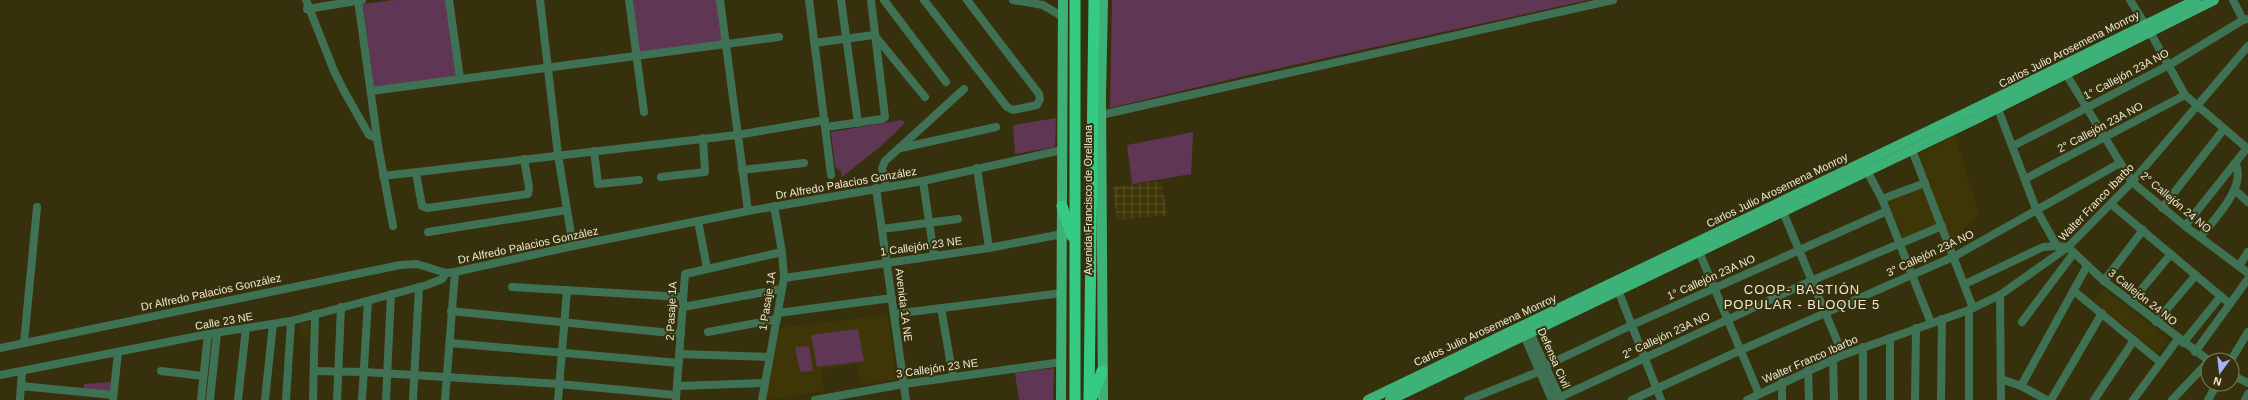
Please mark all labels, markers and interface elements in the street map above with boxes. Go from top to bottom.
street label: Carlos Julio Arosemena Monroy [1997,8,2142,90]
street label: 1° Callejón 23A NO [2081,46,2171,102]
street label: 2° Callejón 23A NO [2055,99,2145,155]
street label: Avenida Francisco de Orellana [1082,124,1094,275]
street label: Carlos Julio Arosemena Monroy [1704,150,1850,230]
street label: Walter Franco Ibarbo [2056,161,2136,243]
street label: Dr Alfredo Palacios González [775,165,917,201]
street label: 2° Callejón 24 NO [2138,169,2214,235]
street label: Dr Alfredo Palacios González [457,224,599,266]
street label: 3° Callejón 23A NO [1884,227,1976,278]
street label: 1 Callejón 23 NE [879,234,963,258]
street label: 1° Callejón 23A NO [1665,252,1757,302]
street label: 3 Callejón 24 NO [2106,266,2180,328]
street label: Avenida 1A NE [894,268,914,342]
street label: 1 Pasaje 1A [756,270,778,331]
street label: Dr Alfredo Palacios González [140,271,282,313]
street label: 2 Pasaje 1A [663,280,679,341]
district label: COOP- BASTIÓN POPULAR - BLOQUE 5 [1724,282,1880,312]
street label: Carlos Julio Arosemena Monroy [1412,291,1559,368]
street label: 2° Callejón 23A NO [1620,309,1712,360]
street label: Calle 23 NE [194,310,254,332]
street label: Defensa Civil [1535,326,1573,390]
street label: Walter Franco Ibarbo [1761,333,1859,385]
north arrow [2200,352,2240,392]
street label: 3 Callejón 23 NE [895,356,979,380]
text: N [2212,375,2223,388]

